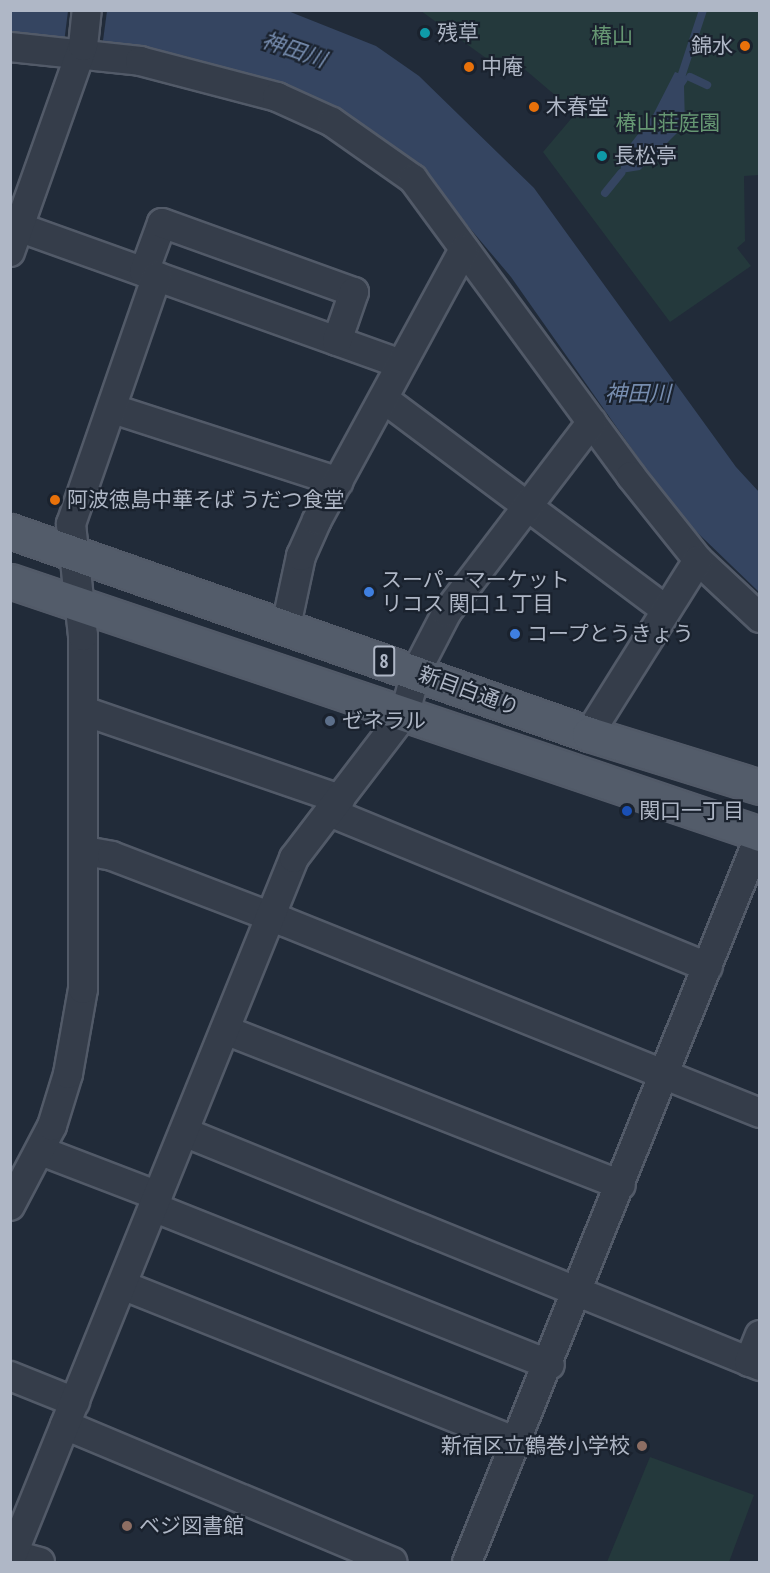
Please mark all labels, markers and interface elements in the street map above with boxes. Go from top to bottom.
place label: 残草 [437,20,479,46]
park label: 椿山 [591,23,633,49]
marker: 残草 [418,26,432,40]
water label: 神田川 [259,27,329,73]
place label: 錦水 [691,33,733,59]
marker: 錦水 [738,39,752,53]
place label: 中庵 [481,54,523,80]
marker: 中庵 [462,60,476,74]
place label: 木春堂 [546,94,609,120]
marker: 木春堂 [527,100,541,114]
park label: 椿山荘庭園 [616,110,720,136]
place label: 長松亭 [614,143,677,169]
marker: 長松亭 [595,149,609,163]
water label: 神田川 [605,381,671,407]
place label: 阿波徳島中華そば うだつ食堂 [67,487,344,513]
marker: 阿波徳島中華そば うだつ食堂 [48,493,62,507]
place label: スーパーマーケット リコス 関口１丁目 [381,567,570,617]
marker: スーパーマーケット リコス 関口１丁目 [362,585,376,599]
place label: コープとうきょう [527,621,695,647]
marker: コープとうきょう [508,627,522,641]
road number: 8 [372,644,396,678]
street label: 新目白通り [415,661,523,721]
place label: ゼネラル [342,708,426,734]
marker: ゼネラル [323,714,337,728]
place label: 関口一丁目 [639,798,744,824]
marker: 関口一丁目 [620,804,634,818]
place label: 新宿区立鶴巻小学校 [441,1433,630,1459]
marker: 新宿区立鶴巻小学校 [635,1439,649,1453]
place label: ベジ図書館 [139,1513,244,1539]
marker: ベジ図書館 [120,1519,134,1533]

